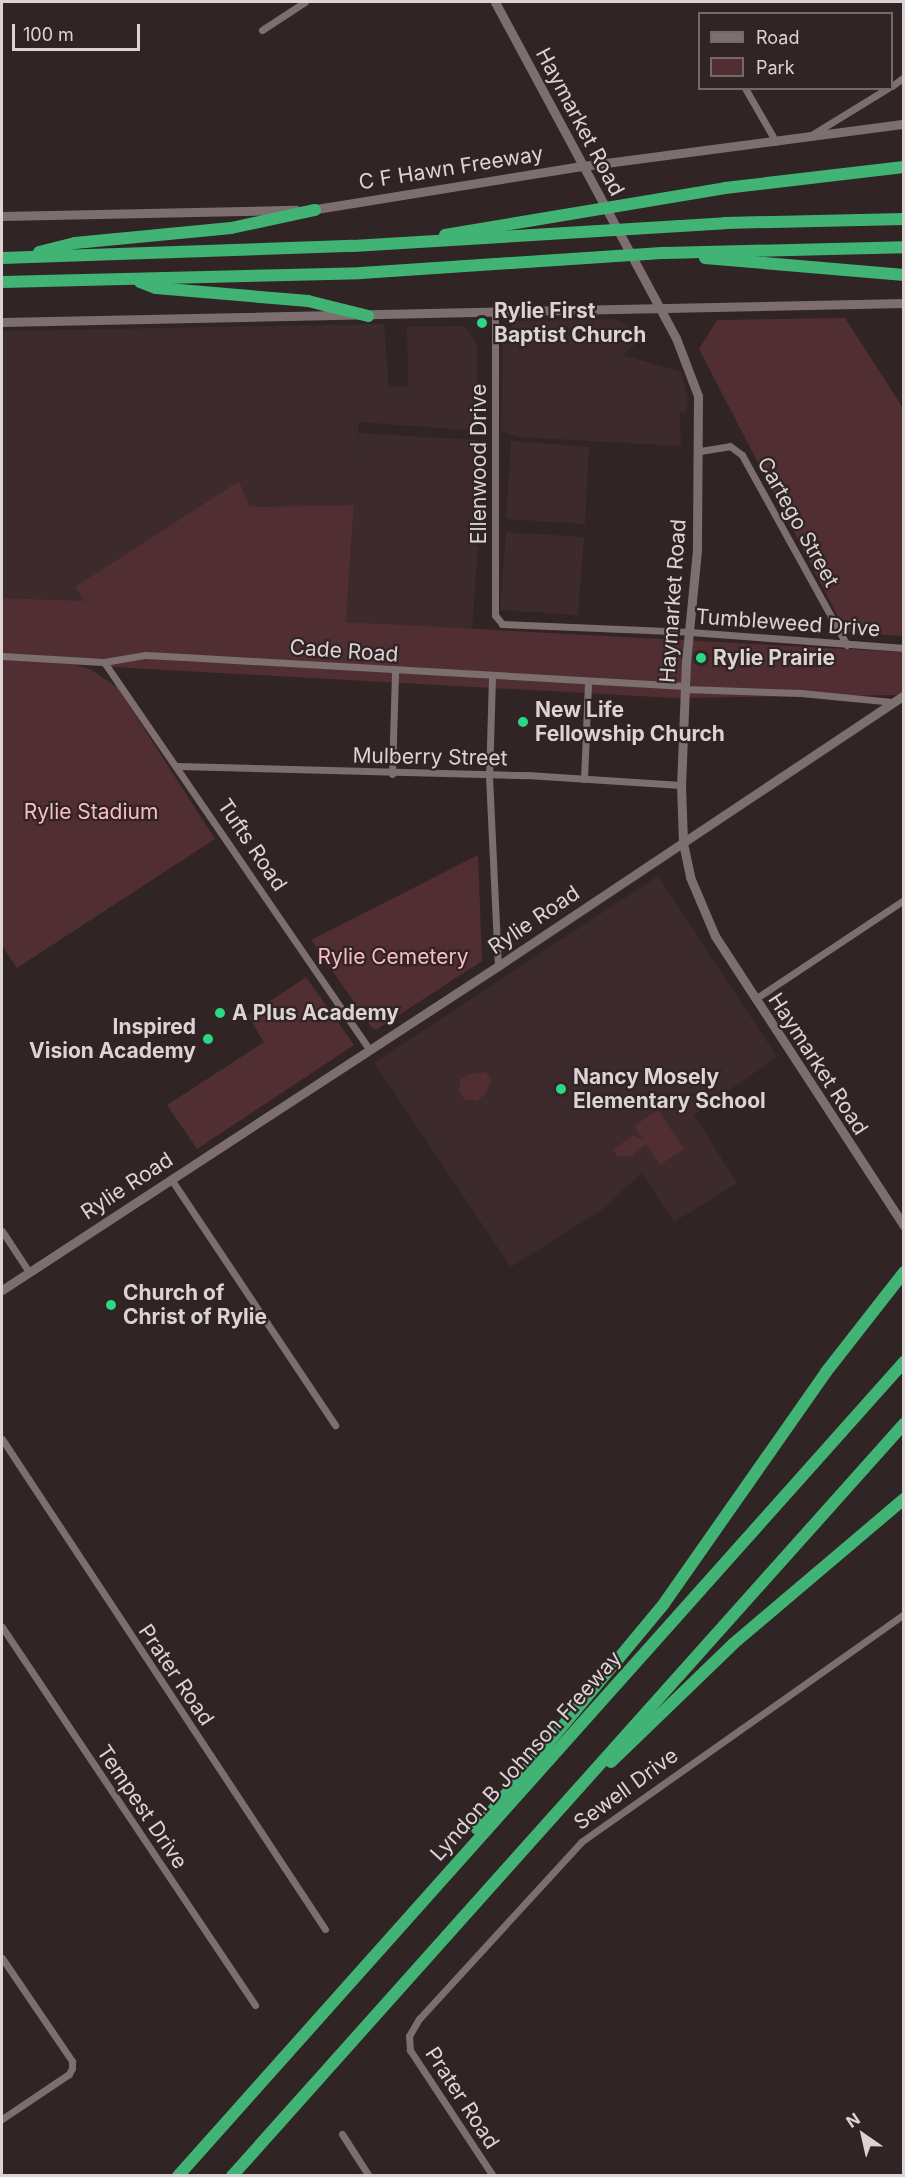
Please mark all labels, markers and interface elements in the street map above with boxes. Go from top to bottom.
scale bar [15,12,142,50]
legend [698,12,893,90]
text: 100 m [23,24,74,45]
text: Road [756,27,799,48]
street label: Haymarket Road [530,44,630,200]
text: Park [756,57,795,78]
street label: C F Hawn Freeway [357,141,545,195]
place label: Rylie First Baptist Church [494,298,646,348]
marker: Rylie First Baptist Church [475,316,489,330]
street label: Ellenwood Drive [466,384,492,544]
street label: Cartego Street [752,453,844,591]
street label: Haymarket Road [655,518,691,684]
street label: Tumbleweed Drive [695,604,881,642]
street label: Cade Road [289,635,399,667]
place label: Rylie Prairie [713,645,835,671]
marker: Rylie Prairie [694,651,708,665]
place label: New Life Fellowship Church [535,697,725,747]
marker: New Life Fellowship Church [516,715,530,729]
street label: Mulberry Street [352,743,508,771]
street label: Tufts Road [212,794,292,896]
park label: Rylie Stadium [24,799,158,825]
street label: Rylie Road [484,880,584,960]
park label: Rylie Cemetery [318,944,468,970]
street label: Haymarket Road [763,988,873,1140]
place label: A Plus Academy [232,1000,399,1026]
marker: A Plus Academy [213,1006,227,1020]
place label: Inspired Vision Academy [29,1014,196,1064]
marker: Inspired Vision Academy [201,1032,215,1046]
place label: Nancy Mosely Elementary School [573,1064,766,1114]
marker: Nancy Mosely Elementary School [554,1082,568,1096]
street label: Rylie Road [76,1147,178,1225]
place label: Church of Christ of Rylie [123,1280,267,1330]
marker: Church of Christ of Rylie [104,1298,118,1312]
street label: Prater Road [133,1620,219,1730]
street label: Lyndon B Johnson Freeway [425,1646,627,1866]
street label: Tempest Drive [91,1740,193,1874]
street label: Sewell Drive [569,1743,683,1835]
street label: Prater Road [420,2042,504,2154]
north arrow [833,2105,893,2165]
text: N [842,2108,864,2132]

